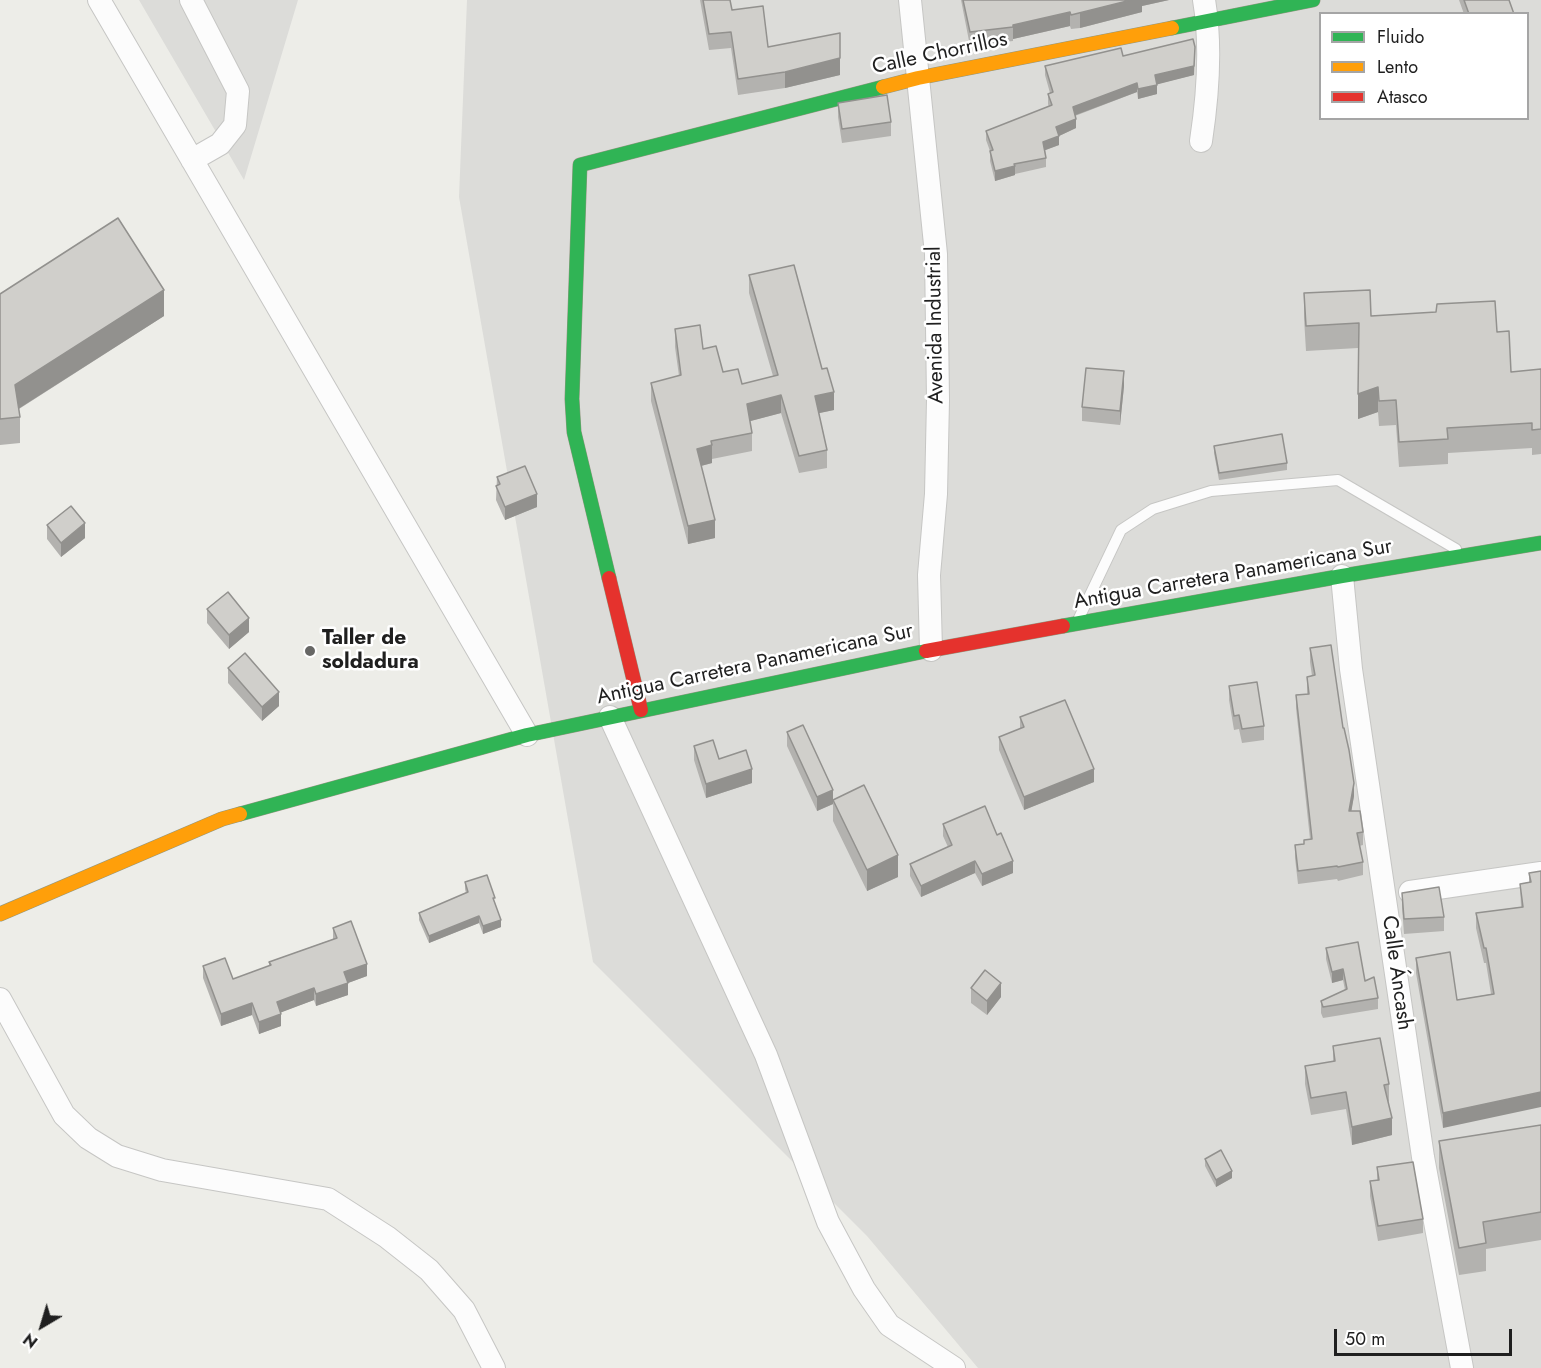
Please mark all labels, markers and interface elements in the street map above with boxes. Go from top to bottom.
legend [1319,12,1529,120]
text: Fluido [1377,24,1424,50]
street label: Calle Chorrillos [870,27,1010,81]
text: Lento [1377,54,1418,80]
text: Atasco [1377,84,1428,110]
street label: Avenida Industrial [922,246,950,404]
street label: Antigua Carretera Panamericana Sur [1072,535,1394,615]
street label: Antigua Carretera Panamericana Sur [594,619,916,711]
place label: Taller de soldadura [322,626,419,676]
marker: Taller de soldadura [303,644,317,658]
street label: Calle Áncash [1375,914,1417,1032]
north arrow [12,1296,72,1356]
scale bar [1337,1317,1516,1355]
text: 50 m [1345,1326,1385,1352]
text: N [19,1328,43,1354]

